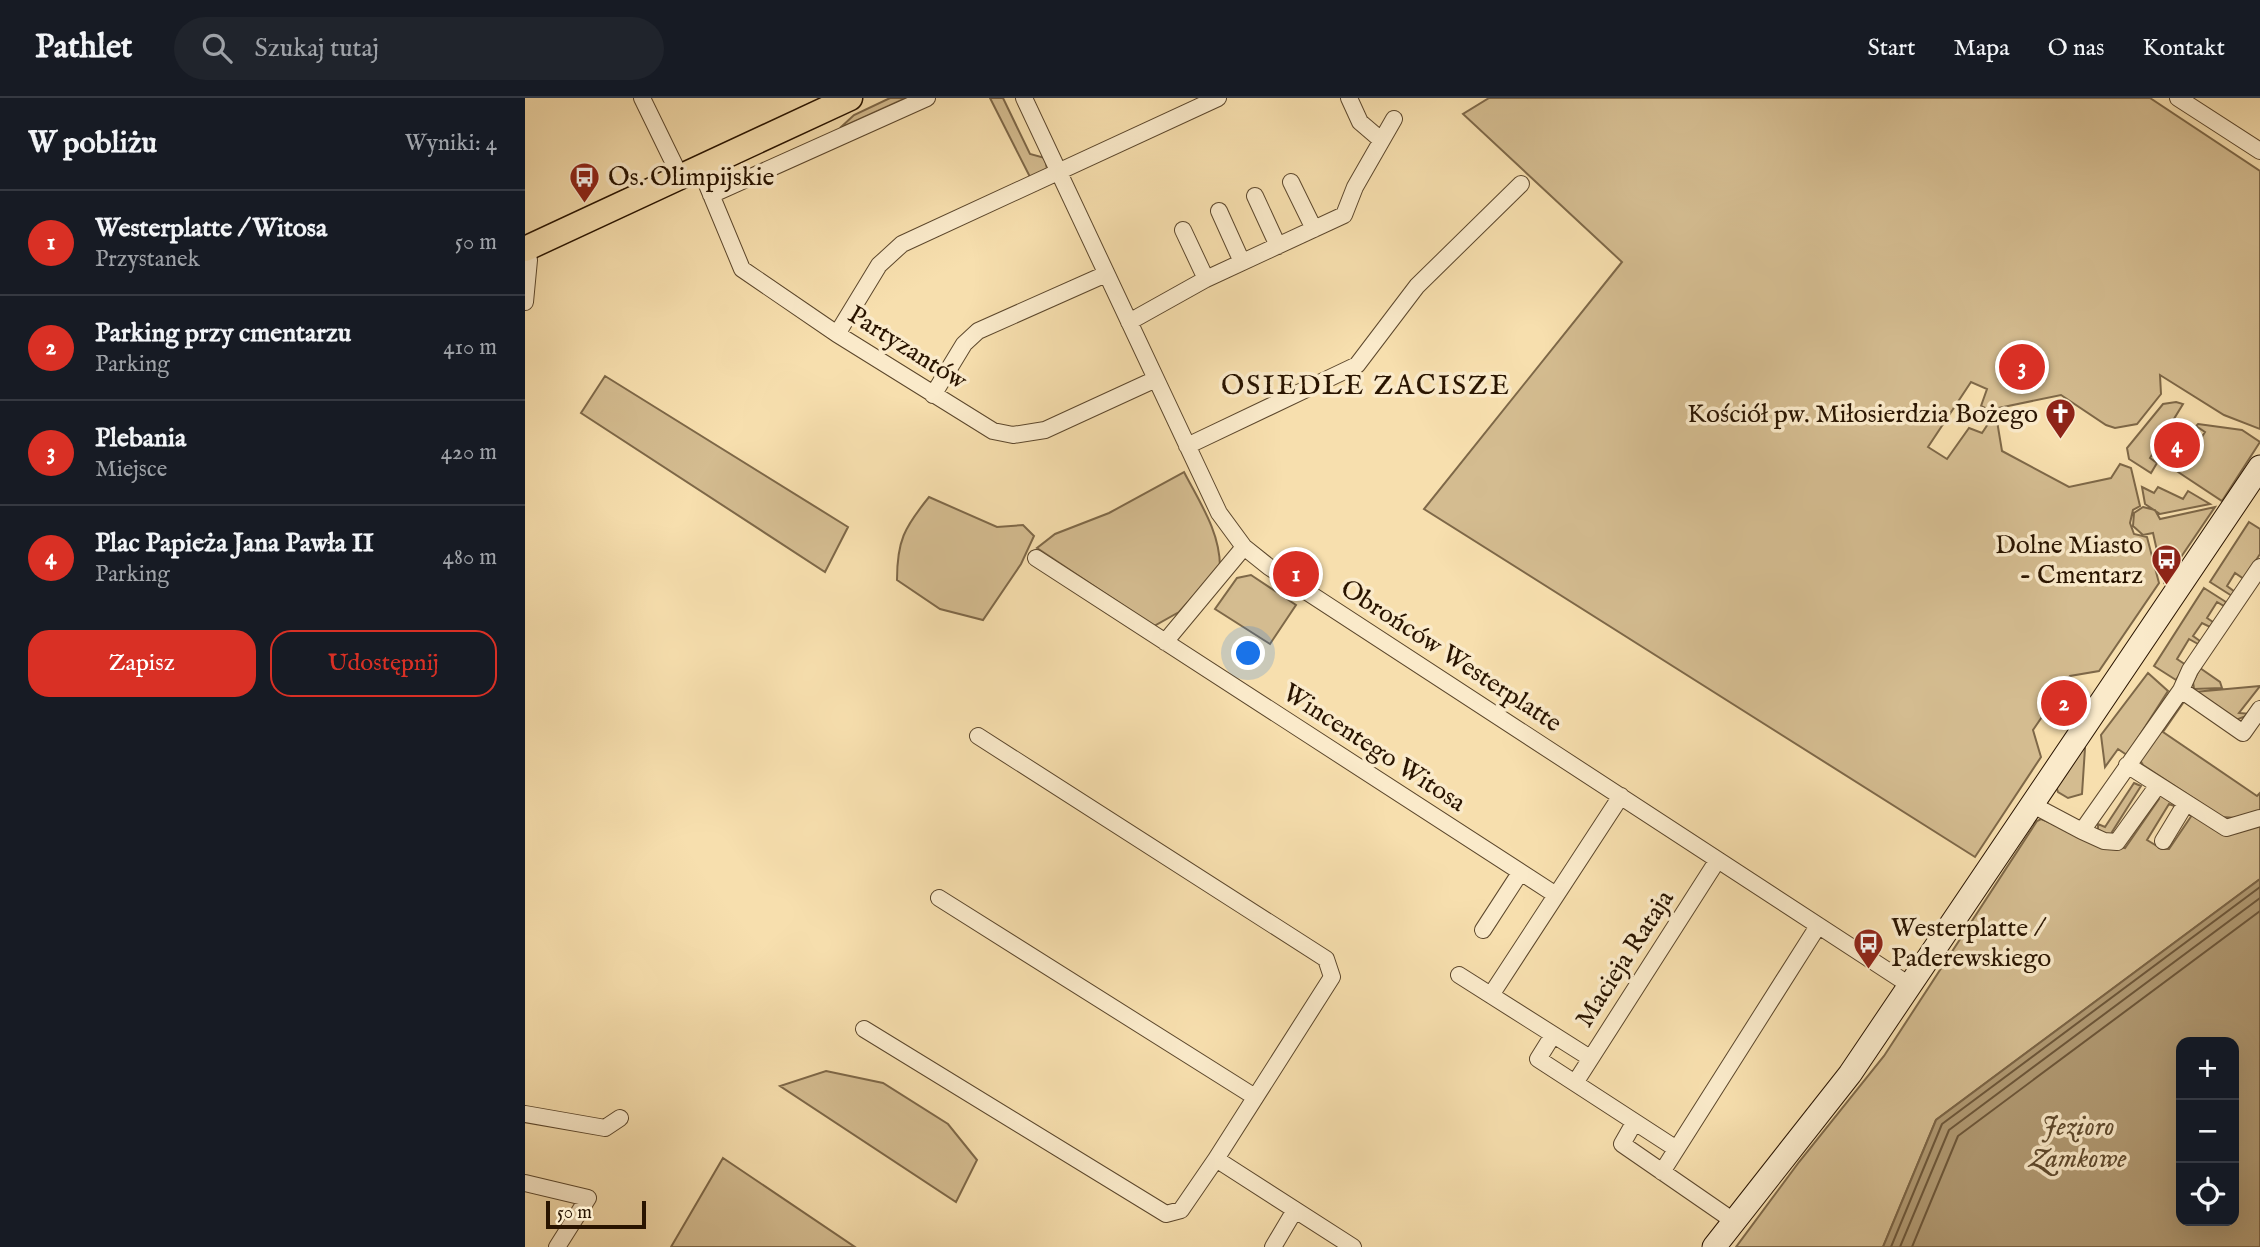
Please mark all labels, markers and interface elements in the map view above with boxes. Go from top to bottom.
search box [174,17,664,80]
text: Pathlet [35,27,132,69]
icon: search [198,29,236,67]
text: Szukaj tutaj [254,32,379,65]
text: Start [1867,33,1915,64]
text: Mapa [1953,33,2010,64]
text: O nas [2048,33,2104,64]
text: Kontakt [2142,33,2225,64]
text: W pobliżu [28,125,157,163]
text: Wyniki: 4 [405,129,497,158]
bus stop icon: Os. Olimpijskie [568,160,602,204]
place label: Os. Olimpijskie [608,161,775,194]
text: Westerplatte / Witosa [95,212,327,245]
text: 1 [47,228,55,257]
text: 50 m [455,228,497,257]
text: Przystanek [95,245,200,274]
street label: Partyzantów [841,298,973,398]
text: Parking przy cmentarzu [95,317,351,350]
text: 2 [46,333,56,362]
text: 410 m [443,333,497,362]
pin: 3 [1999,341,2045,393]
text: Parking [95,350,170,379]
district label: OSIEDLE ZACISZE [1221,369,1511,404]
church icon: Kościół pw. Miłosierdzia Bożego [2044,397,2078,441]
place label: Kościół pw. Miłosierdzia Bożego [1687,398,2038,431]
pin: 4 [2154,419,2200,471]
text: Plebania [95,422,186,455]
text: 3 [47,438,55,467]
text: 420 m [441,438,497,467]
text: Miejsce [95,455,167,484]
text: Plac Papieża Jana Pawła II [95,527,374,560]
place label: Dolne Miasto - Cmentarz [1995,529,2143,592]
text: 4 [45,543,57,572]
text: 480 m [443,543,497,572]
bus stop icon: Dolne Miasto - Cmentarz [2149,543,2183,587]
pin: 1 [1273,548,1319,600]
text: Parking [95,560,170,589]
street label: Obrońców Westerplatte [1334,572,1568,740]
button: Zapisz [28,630,256,697]
button: Udostępnij [270,630,497,697]
your location [1231,636,1265,670]
street label: Wincentego Witosa [1276,676,1473,820]
pin: 2 [2041,677,2087,729]
street label: Macieja Rataja [1568,883,1682,1034]
place label: Westerplatte / Paderewskiego [1891,912,2051,975]
bus stop icon: Westerplatte / Paderewskiego [1851,926,1885,970]
map controls [2176,1037,2239,1226]
button: + [2176,1037,2239,1100]
button: − [2176,1100,2239,1163]
water label: Jezioro Zamkowe [2027,1110,2127,1177]
button: locate [2176,1163,2239,1226]
scale bar [546,1198,646,1230]
text: 50 m [557,1201,592,1225]

